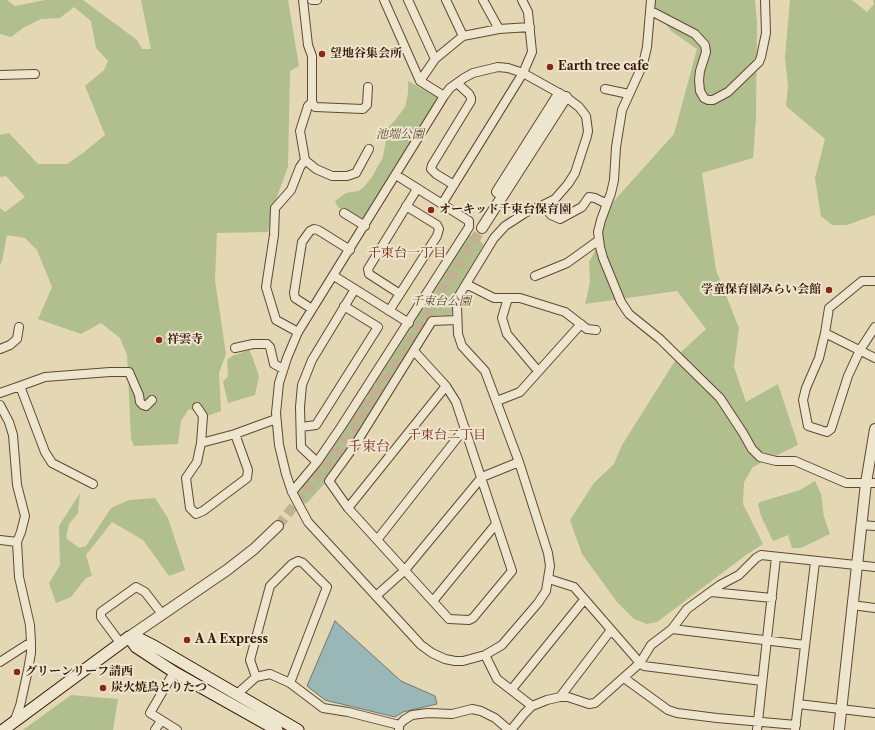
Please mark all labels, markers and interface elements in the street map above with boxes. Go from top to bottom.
place label: 望地谷集会所 [330,47,402,61]
marker: 望地谷集会所 [317,49,327,59]
place label: Earth tree cafe [558,60,649,74]
marker: Earth tree cafe [545,62,555,72]
park label: 池端公園 [376,128,424,142]
place label: オーキッド千束台保育園 [439,203,571,217]
marker: オーキッド千束台保育園 [426,205,436,215]
district label: 千束台一丁目 [368,245,446,261]
place label: 学童保育園みらい会館 [701,283,821,297]
marker: 学童保育園みらい会館 [824,285,834,295]
park label: 千束台公園 [411,295,471,309]
place label: 祥雲寺 [167,333,203,347]
marker: 祥雲寺 [154,335,164,345]
district label: 千束台二丁目 [408,427,486,443]
district label: 千束台 [348,439,390,455]
place label: A A Express [195,633,268,647]
marker: A A Express [182,635,192,645]
place label: グリーンリーフ請西 [25,665,133,679]
marker: グリーンリーフ請西 [12,667,22,677]
place label: 炭火焼鳥とりたつ [111,681,207,695]
marker: 炭火焼鳥とりたつ [98,683,108,693]

